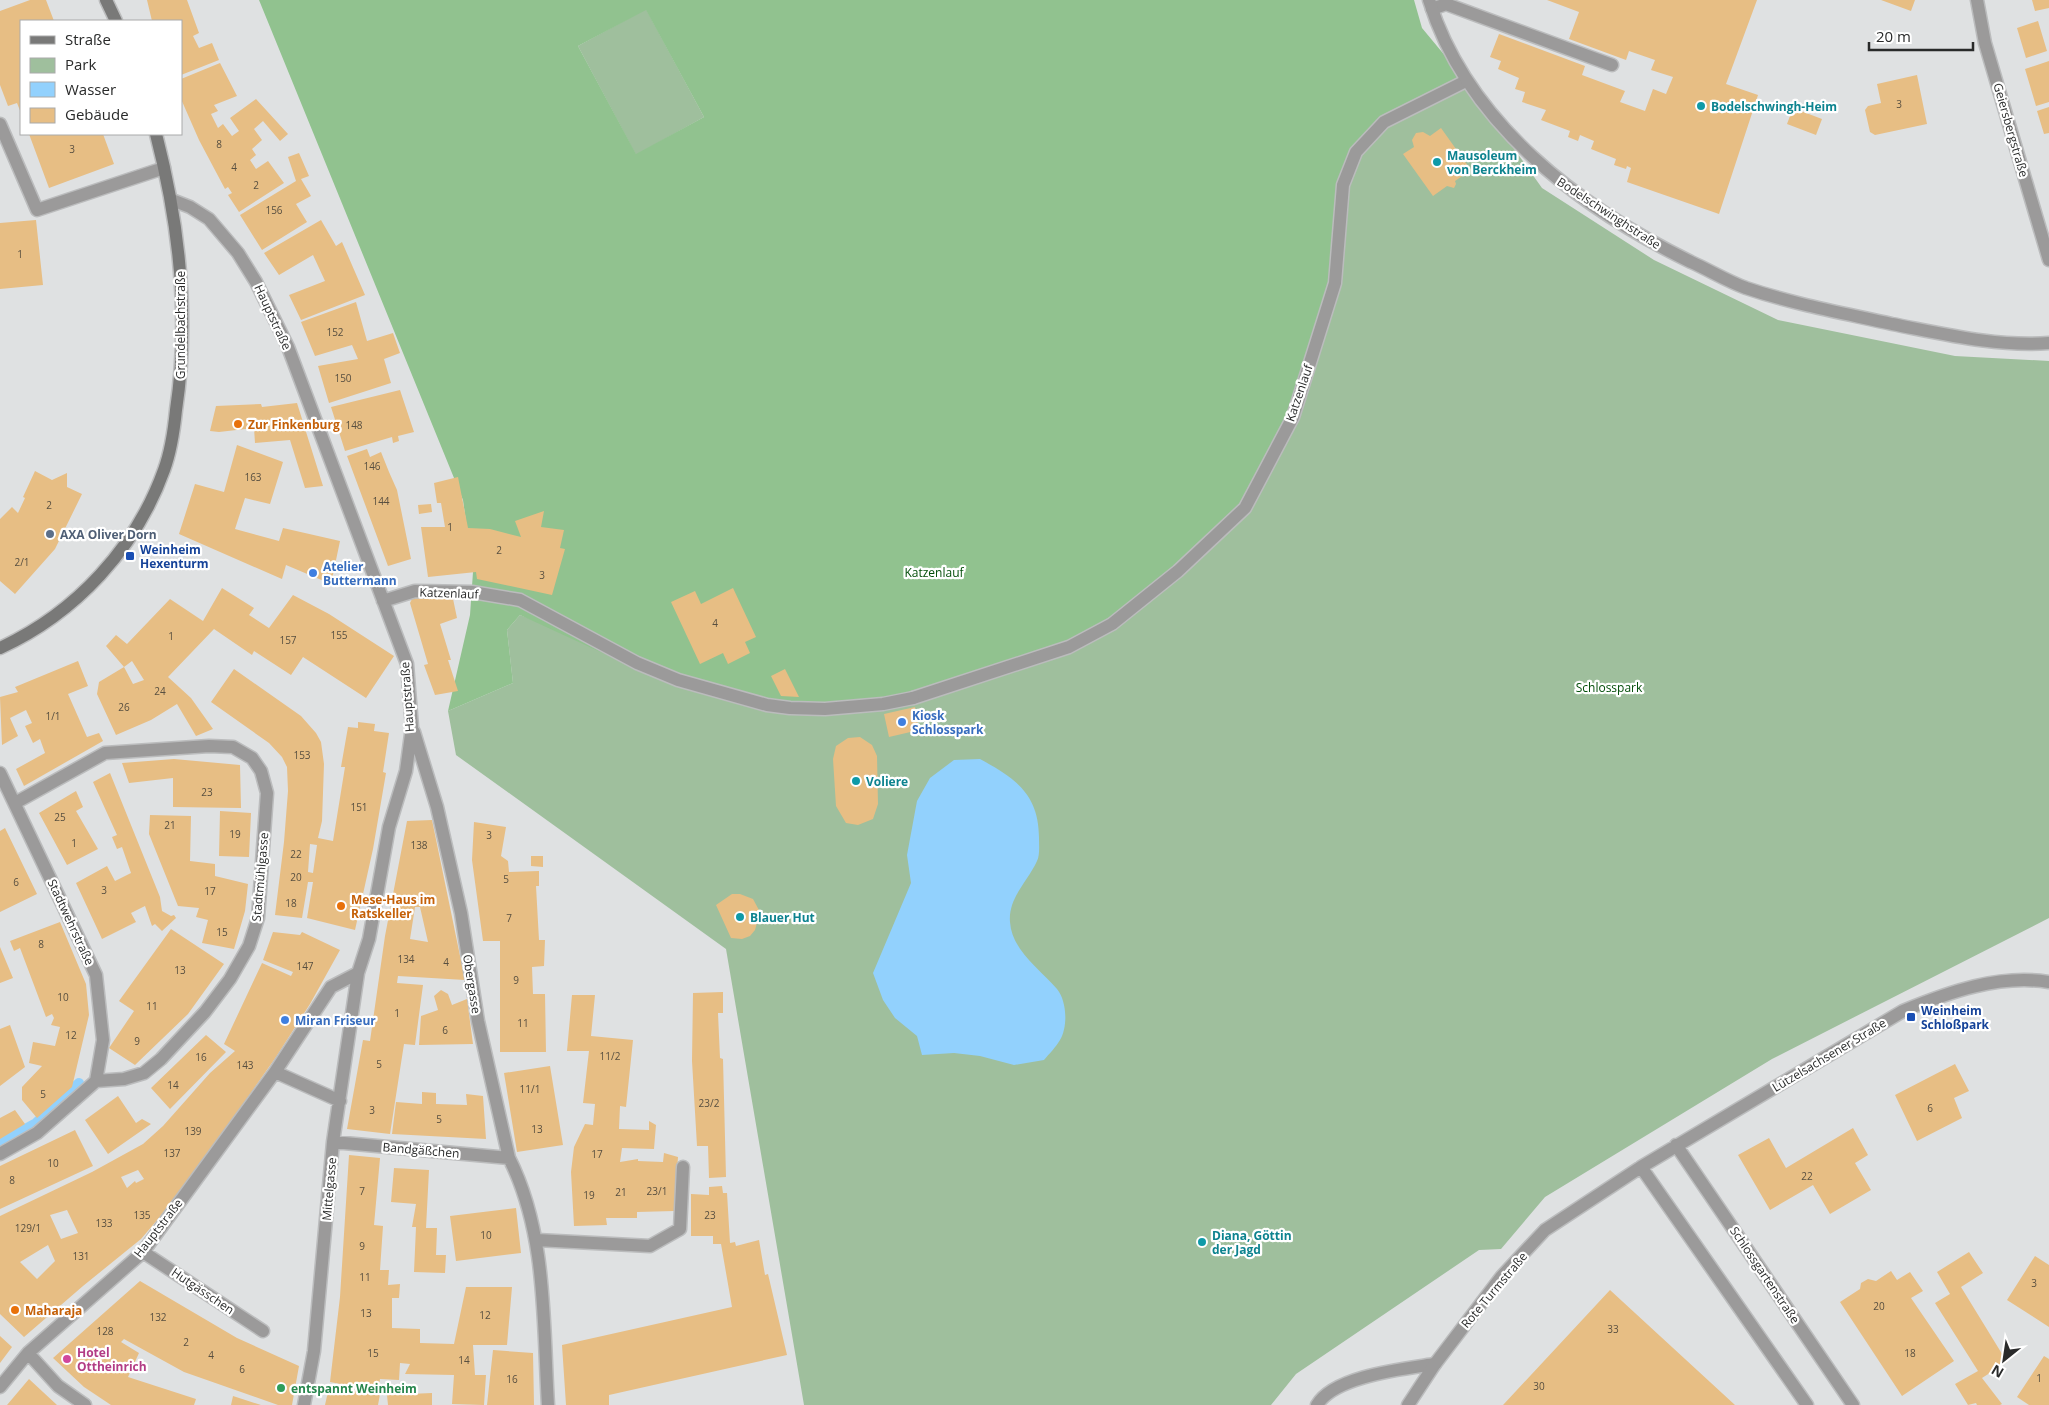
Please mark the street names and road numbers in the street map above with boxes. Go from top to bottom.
street label: Geiersbergstraße [1989,81,2033,179]
street label: Bodelschwinghstraße [1554,173,1664,253]
street label: Grundelbachstraße [172,271,189,379]
street label: Hauptstraße [250,282,296,353]
street label: Katzenlauf [1281,361,1317,424]
street label: Katzenlauf [419,583,480,603]
street label: Hauptstraße [396,661,418,733]
street label: Stadtmühlgasse [248,831,272,922]
street label: Stadtwehrstraße [44,876,99,968]
street label: Obergasse [459,953,485,1015]
street label: Lützelsachsener Straße [1769,1014,1889,1096]
street label: Bandgäßchen [382,1138,460,1162]
street label: Mittelgasse [318,1156,340,1221]
street label: Hauptstraße [130,1195,186,1261]
street label: Schlossgartenstraße [1726,1223,1804,1327]
street label: Rote Turmstraße [1457,1248,1531,1332]
street label: Hutgässchen [168,1264,238,1318]

